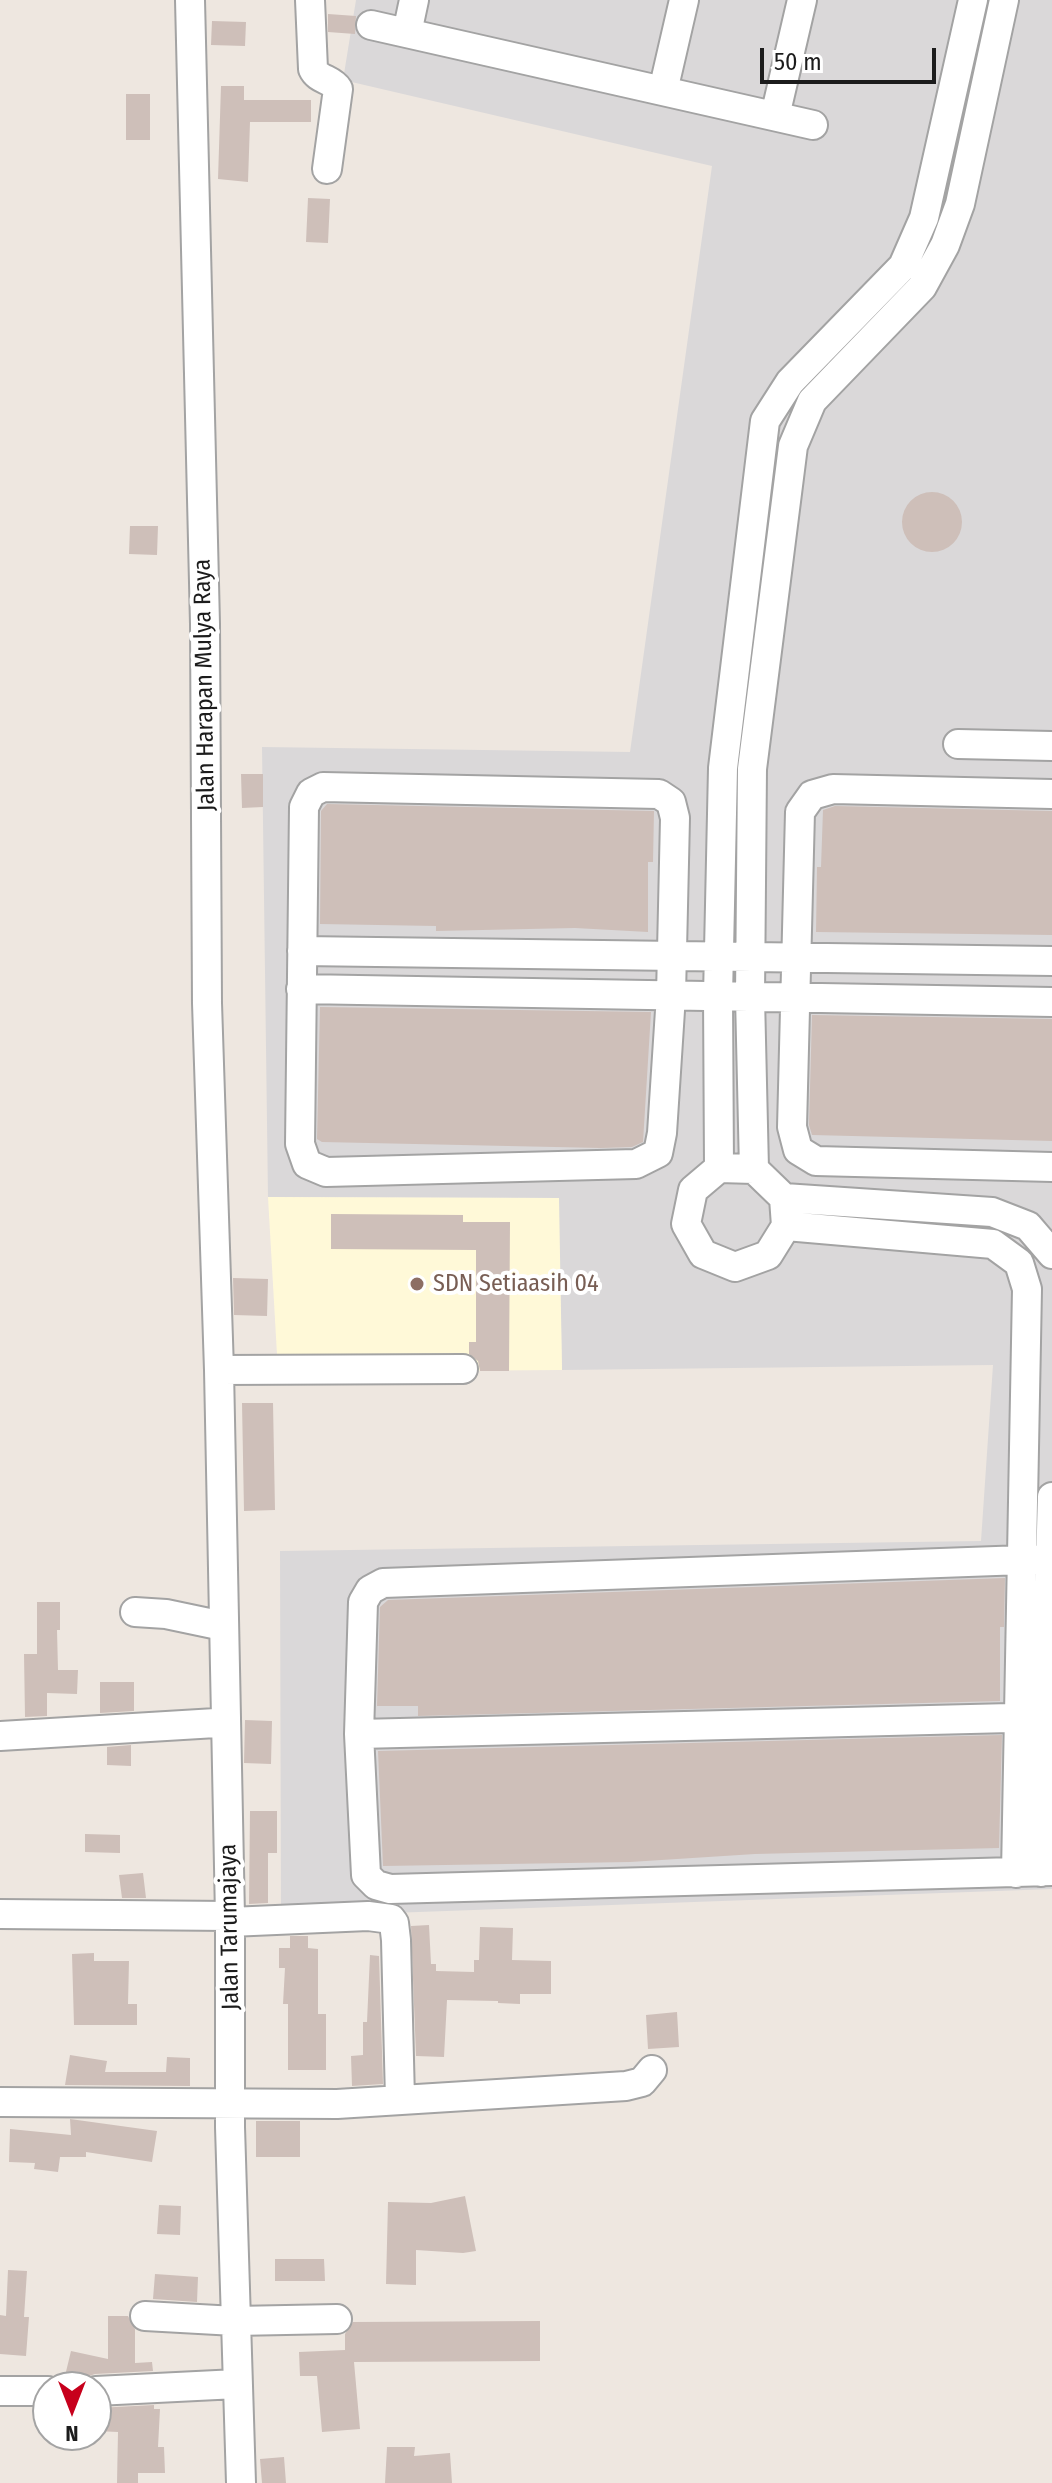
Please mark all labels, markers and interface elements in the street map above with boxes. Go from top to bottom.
scale bar [764,32,940,82]
text: 50 m [774,48,822,76]
street label: Jalan Harapan Mulya Raya [188,559,222,811]
place label: SDN Setiaasih 04 [433,1270,599,1298]
marker: SDN Setiaasih 04 [408,1275,426,1293]
street label: Jalan Tarumajaya [214,1844,246,2010]
north arrow [32,2371,112,2451]
text: N [65,2420,79,2447]

